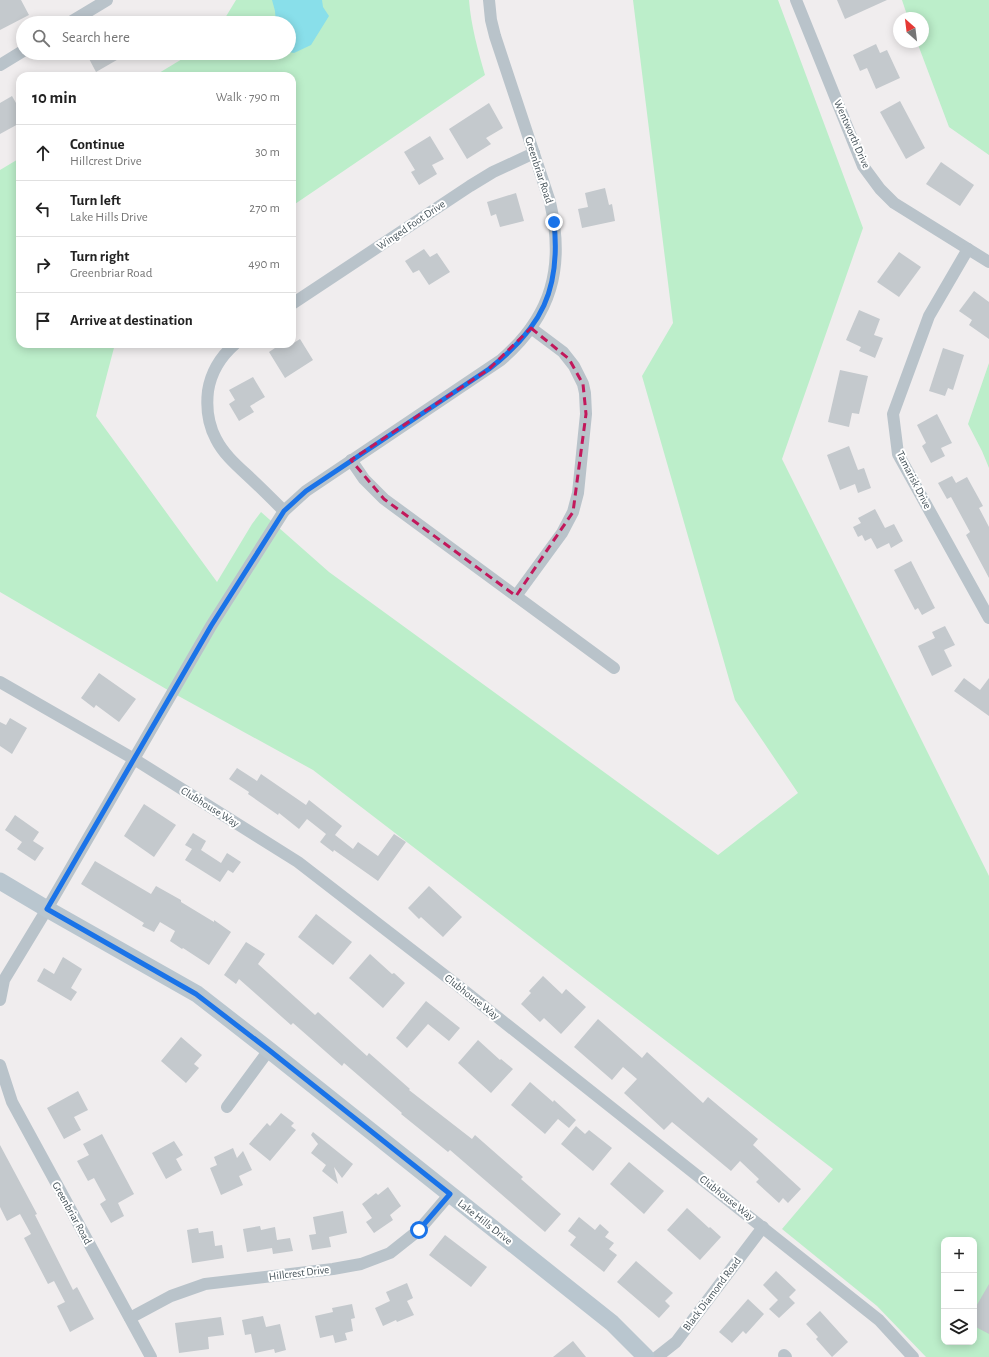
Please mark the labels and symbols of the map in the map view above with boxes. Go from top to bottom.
north arrow [893,12,929,48]
street label: Wentworth Drive [832,98,872,170]
street label: Greenbriar Road [523,135,555,205]
street label: Winged Foot Drive [375,198,447,252]
route end [545,213,563,231]
street label: Tamarisk Drive [895,449,933,511]
street label: Clubhouse Way [179,785,241,829]
street label: Clubhouse Way [443,972,502,1022]
street label: Clubhouse Way [698,1173,757,1223]
street label: Greenbriar Road [50,1180,94,1246]
street label: Lake Hills Drive [456,1197,514,1247]
route start [410,1221,428,1239]
street label: Black Diamond Road [681,1255,743,1333]
street label: Hillcrest Drive [268,1264,330,1282]

